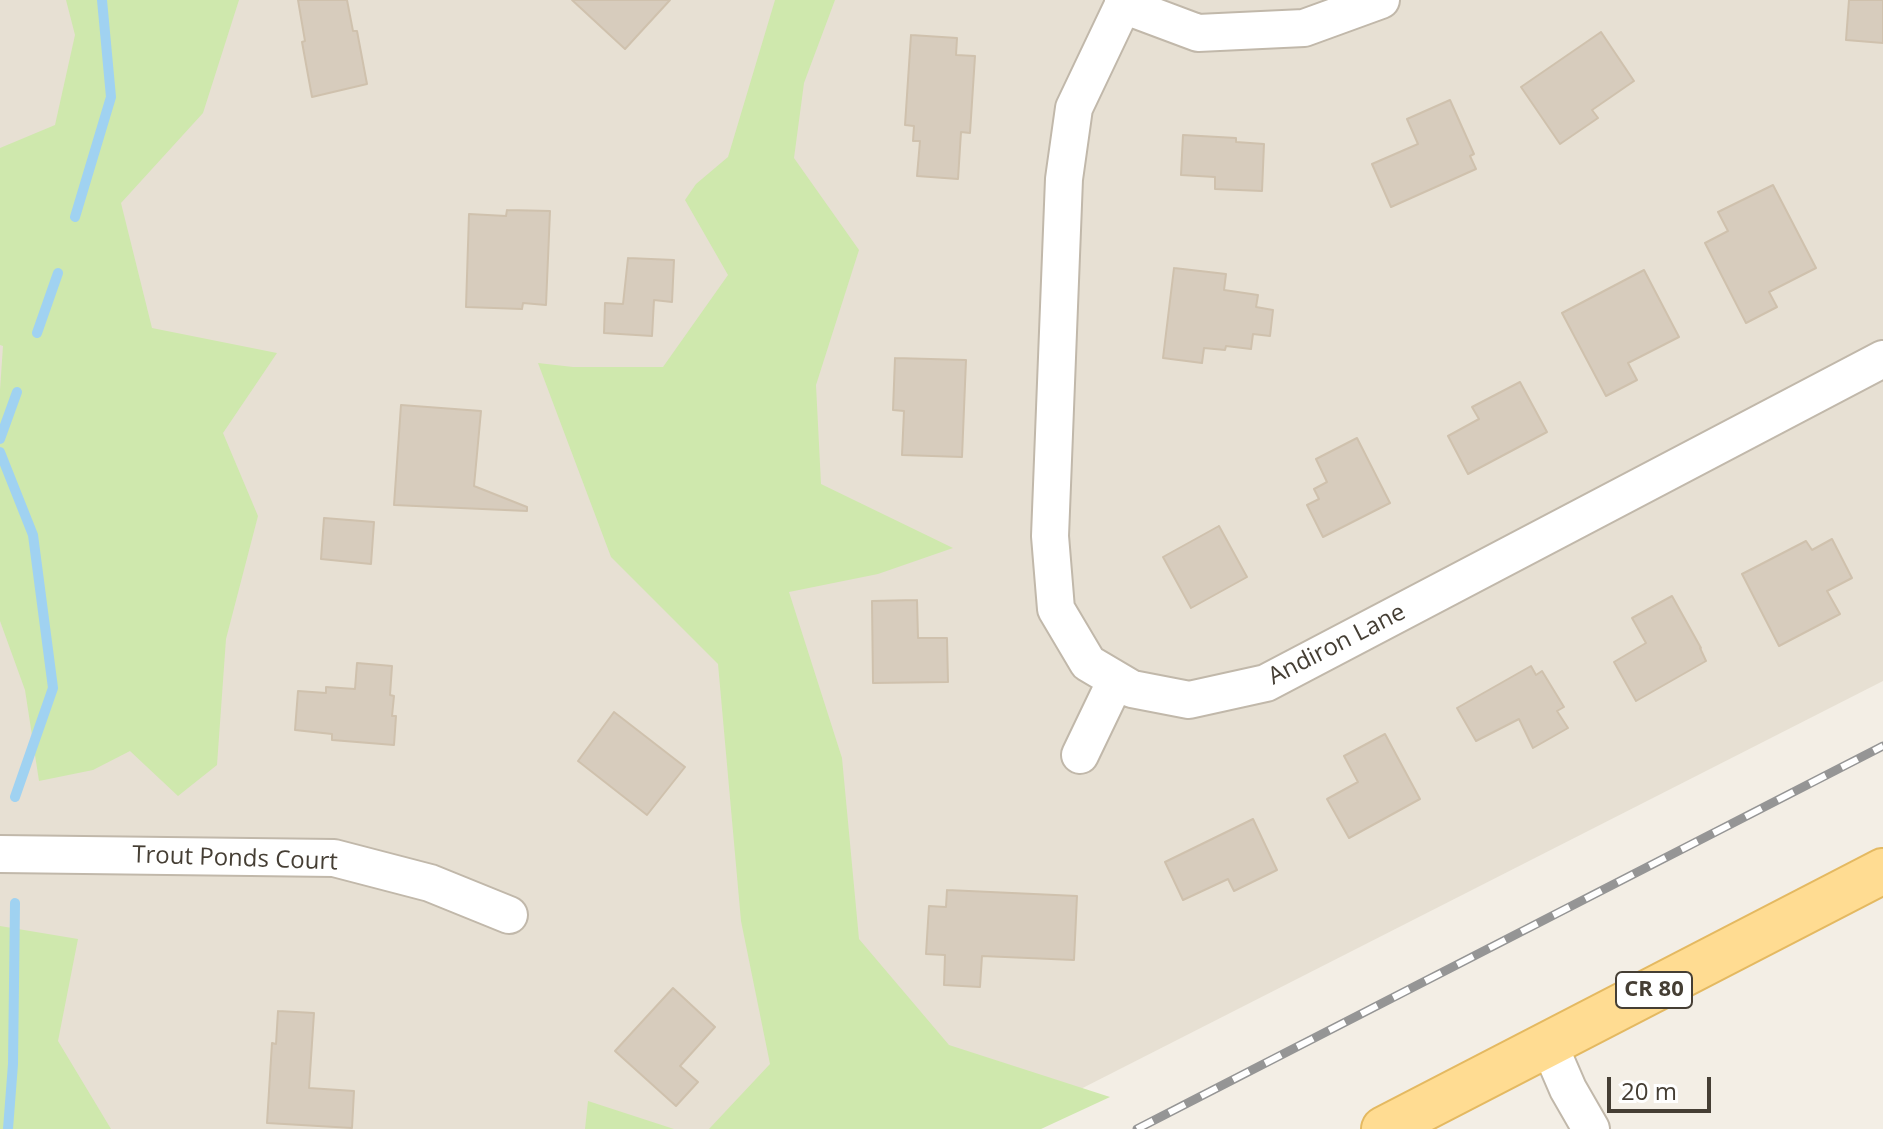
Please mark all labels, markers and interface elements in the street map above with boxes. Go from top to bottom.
street label: Andiron Lane [1264,598,1410,692]
street label: Trout Ponds Court [132,841,338,877]
road number: CR 80 [1616,972,1692,1008]
scale bar [1611,1061,1715,1111]
text: 20 m [1621,1074,1677,1107]

